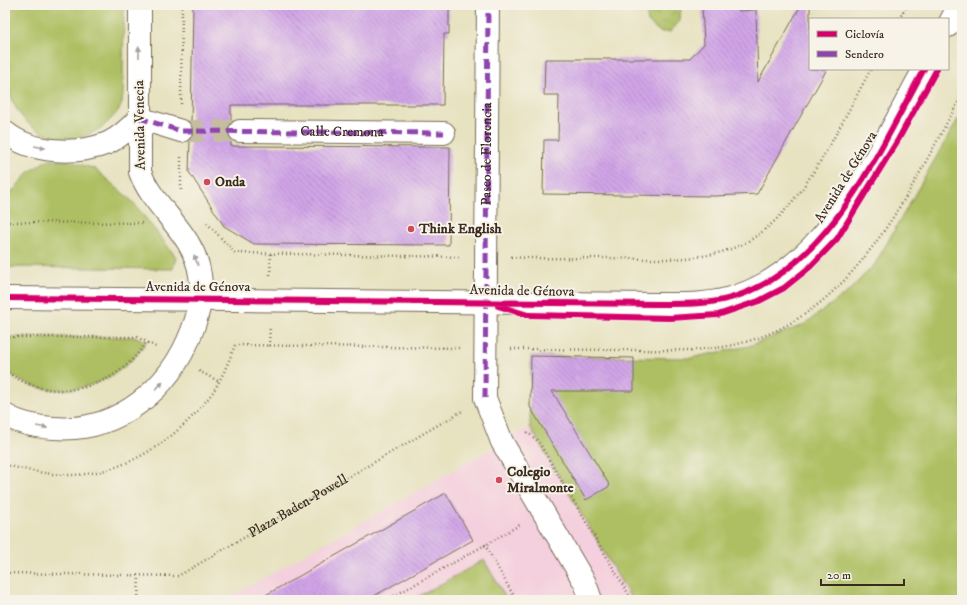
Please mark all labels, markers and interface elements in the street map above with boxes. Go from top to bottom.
legend [809,18,949,70]
text: Ciclovía [845,27,885,42]
one-way arrow [136,45,142,58]
text: Sendero [845,47,884,62]
street label: Avenida Venecia [130,80,150,170]
street label: Paseo de Florencia [477,102,496,206]
street label: Calle Cremona [300,123,384,141]
street label: Avenida de Génova [811,128,881,226]
one-way arrow [34,145,47,151]
place label: Onda [215,173,246,191]
marker: Onda [202,177,212,187]
place label: Think English [418,220,502,238]
marker: Think English [406,224,416,234]
one-way arrow [193,254,199,266]
street label: Avenida de Génova [146,278,251,296]
street label: Avenida de Génova [469,281,575,301]
one-way arrow [154,381,164,391]
one-way arrow [36,424,48,430]
place label: Colegio Miralmonte [507,463,574,497]
street label: Plaza Baden-Powell [245,470,352,542]
marker: Colegio Miralmonte [494,475,504,485]
scale bar [821,561,904,587]
text: 20 m [827,568,851,583]

